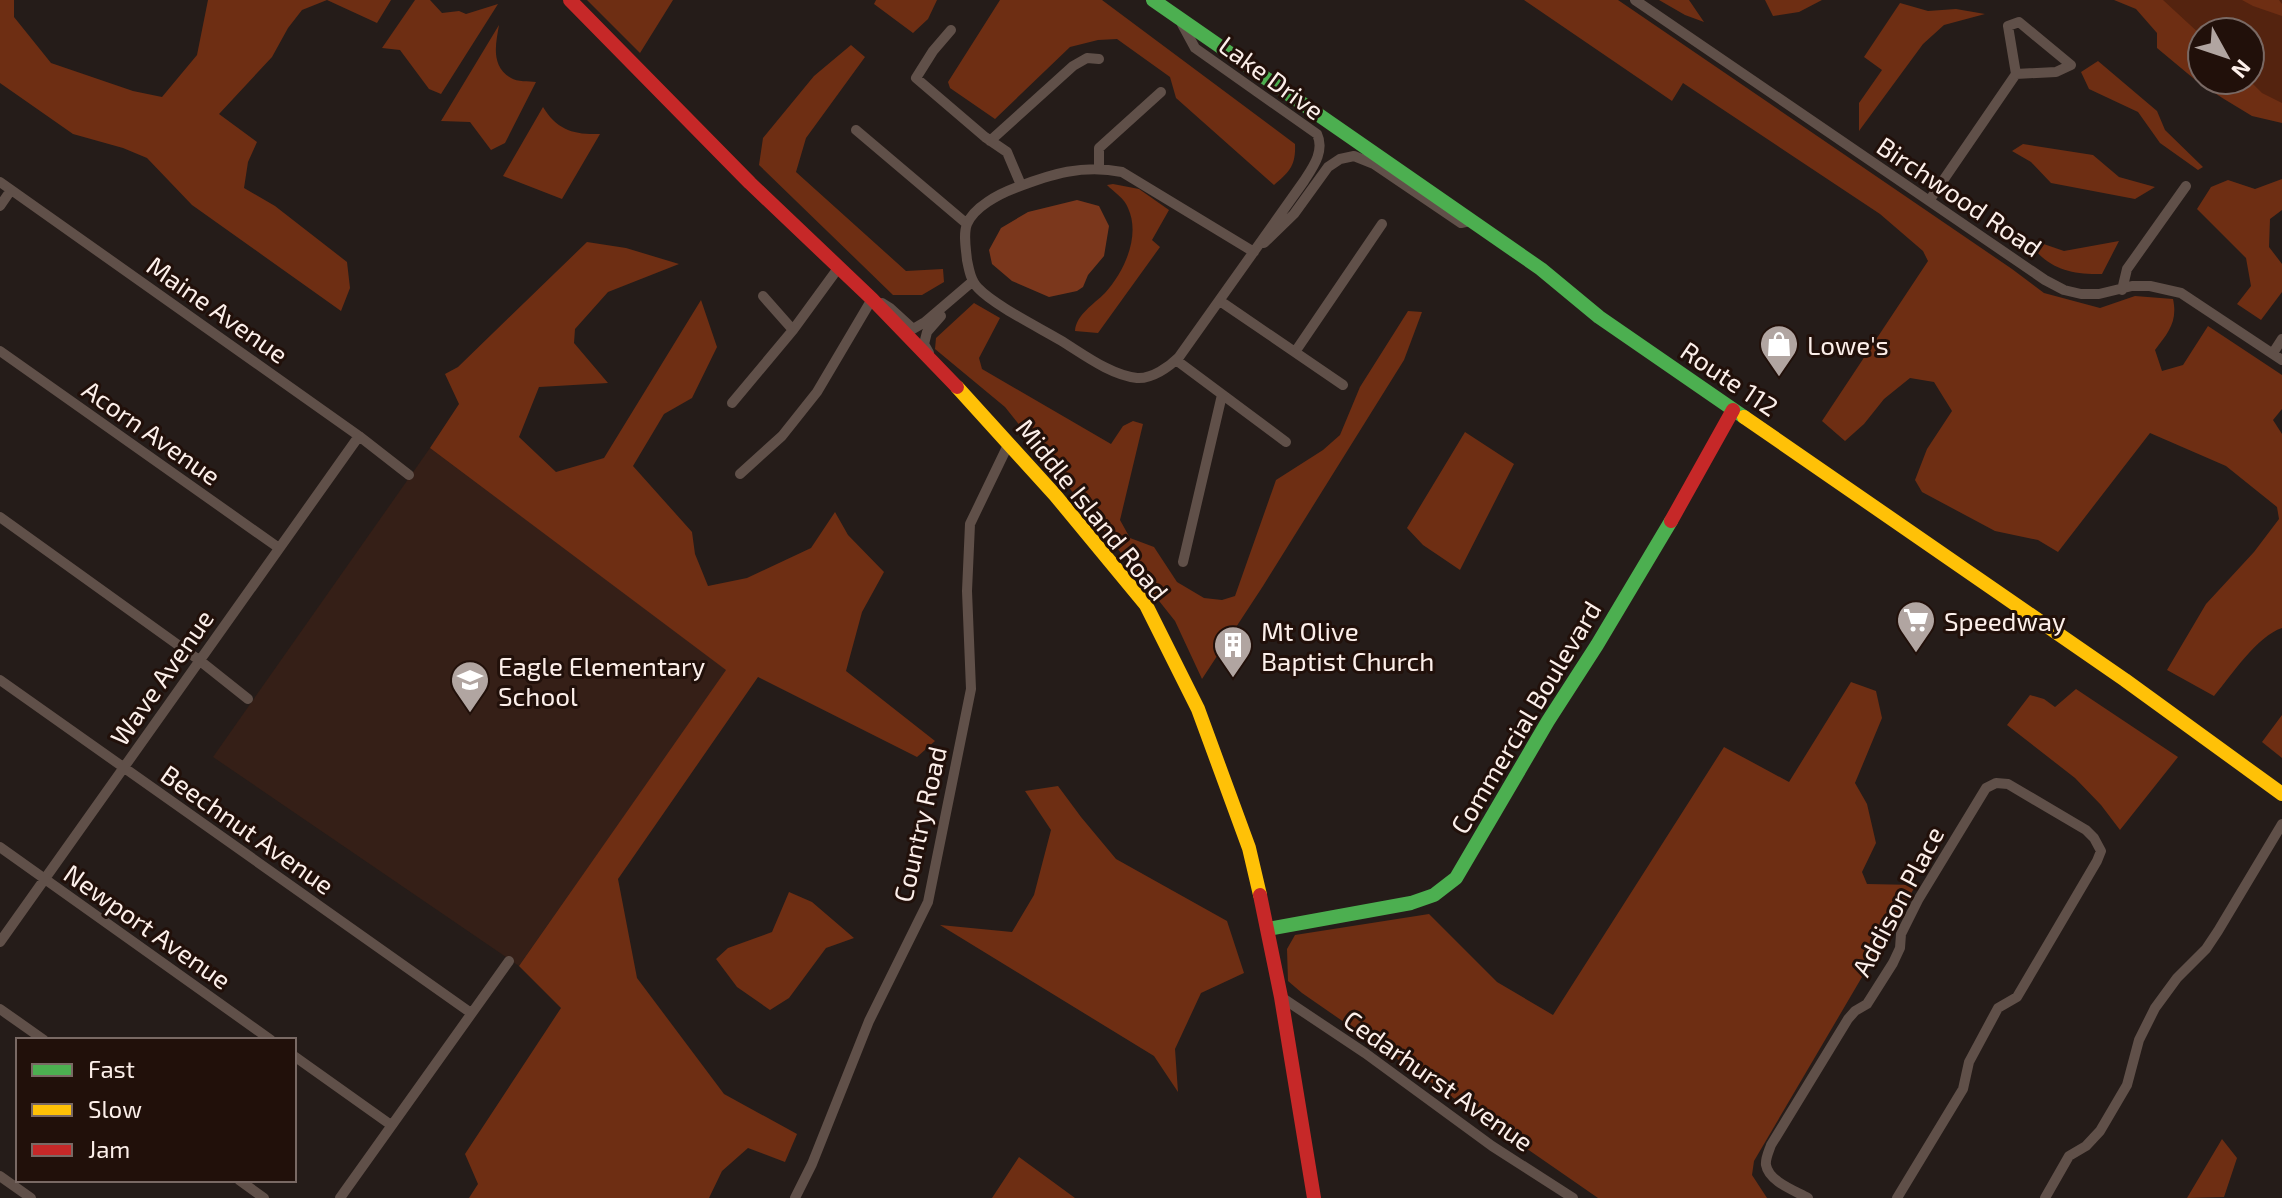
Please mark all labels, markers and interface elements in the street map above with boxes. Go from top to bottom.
north arrow [2186,16,2266,96]
street label: Lake Drive [1214,29,1330,125]
text: N [2227,55,2257,84]
street label: Birchwood Road [1872,129,2048,263]
street label: Maine Avenue [142,249,294,369]
shop icon: Lowe's [1758,323,1800,378]
place label: Lowe's [1807,329,1889,360]
street label: Route 112 [1676,334,1784,422]
street label: Acorn Avenue [77,373,227,491]
street label: Middle Island Road [1010,412,1176,606]
street label: Commercial Boulevard [1443,595,1607,839]
supermarket icon: Speedway [1895,599,1937,654]
street label: Wave Avenue [103,603,219,751]
place label: Speedway [1944,605,2066,636]
place label: Mt Olive Baptist Church [1261,615,1434,676]
building icon: Mt Olive Baptist Church [1212,624,1254,679]
place label: Eagle Elementary School [498,650,706,711]
school or university icon: Eagle Elementary School [449,659,491,714]
street label: Country Road [886,743,952,905]
street label: Beechnut Avenue [156,758,340,900]
street label: Addison Place [1845,821,1949,981]
street label: Newport Avenue [59,857,237,995]
street label: Cedarhurst Avenue [1338,1003,1540,1157]
legend [16,1038,296,1182]
text: Fast [88,1054,135,1083]
text: Slow [88,1094,142,1123]
text: Jam [88,1134,130,1163]

